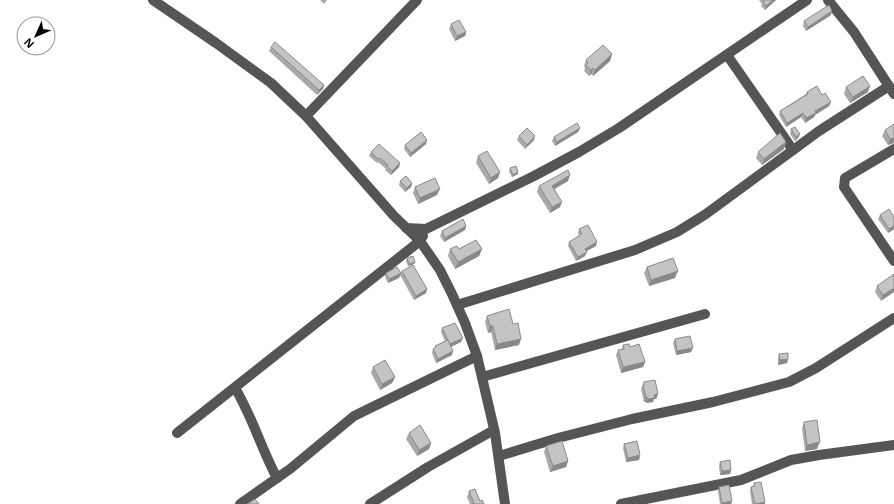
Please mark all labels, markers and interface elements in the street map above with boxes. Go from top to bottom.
north arrow [16,16,56,56]
text: N [20,35,37,52]

